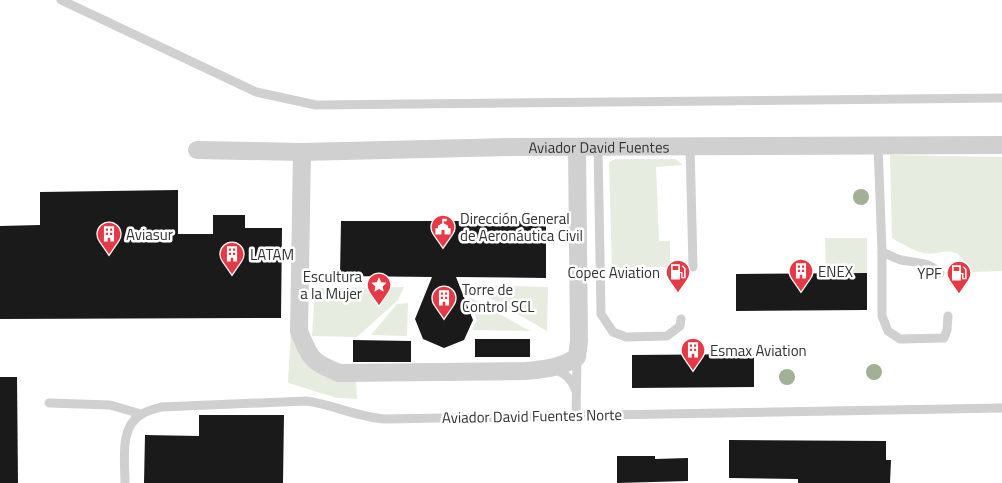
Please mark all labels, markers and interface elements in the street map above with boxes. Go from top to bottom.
street label: Aviador David Fuentes [528,135,669,158]
place label: Dirección General de Aeronáutica Civil [460,207,583,247]
public building icon: Dirección General de Aeronáutica Civil [430,214,456,248]
building icon: Aviasur [96,221,122,255]
place label: Aviasur [126,223,173,246]
building icon: LATAM [219,241,245,275]
place label: LATAM [250,243,294,266]
building icon: ENEX [788,258,814,292]
fuel station icon: Copec Aviation [665,259,691,293]
place label: ENEX [818,260,854,283]
fuel station icon: YPF [946,260,972,294]
place label: Copec Aviation [568,261,660,284]
place label: YPF [917,262,942,285]
place label: Escultura a la Mujer [300,265,362,305]
place icon: Escultura a la Mujer [366,272,392,306]
place label: Torre de Control SCL [462,278,534,318]
building icon: Torre de Control SCL [431,285,457,319]
building icon: Esmax Aviation [680,337,706,371]
place label: Esmax Aviation [710,339,807,362]
street label: Aviador David Fuentes Norte [442,403,622,429]

